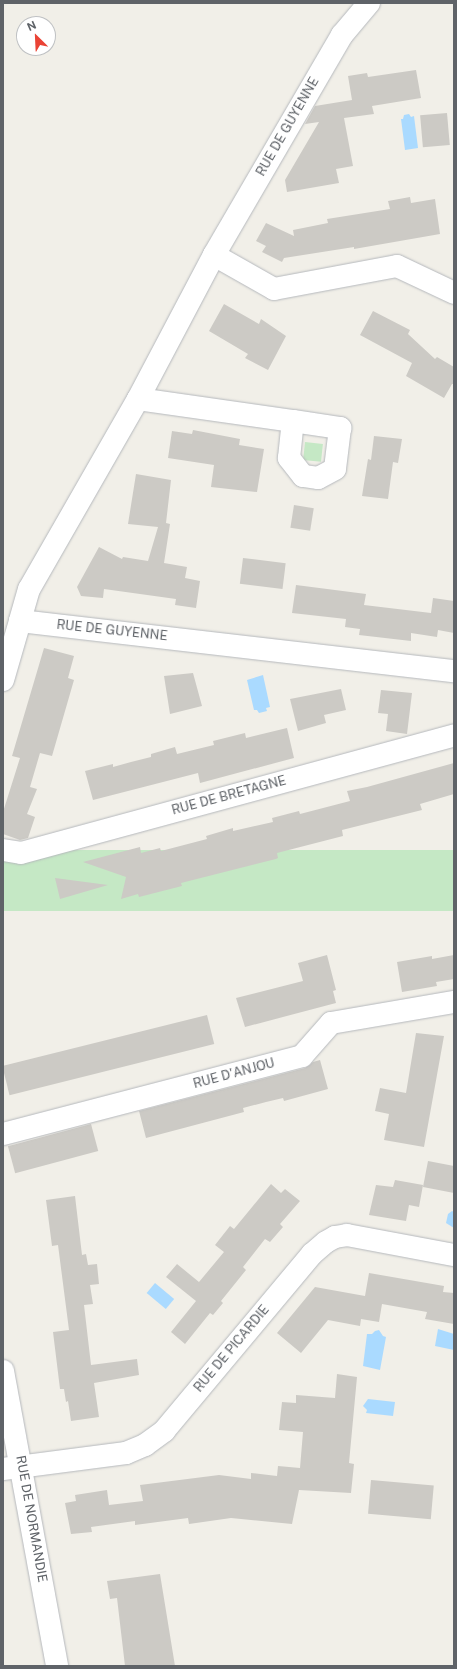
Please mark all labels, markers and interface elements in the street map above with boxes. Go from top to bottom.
north arrow [16,16,56,56]
text: N [25,19,38,33]
street label: RUE DE GUYENNE [253,75,323,179]
street label: RUE DE GUYENNE [56,617,168,645]
street label: RUE DE BRETAGNE [170,773,288,819]
street label: RUE D'ANJOU [192,1056,276,1092]
street label: RUE DE PICARDIE [191,1302,273,1396]
street label: RUE DE NORMANDIE [12,1454,50,1584]

